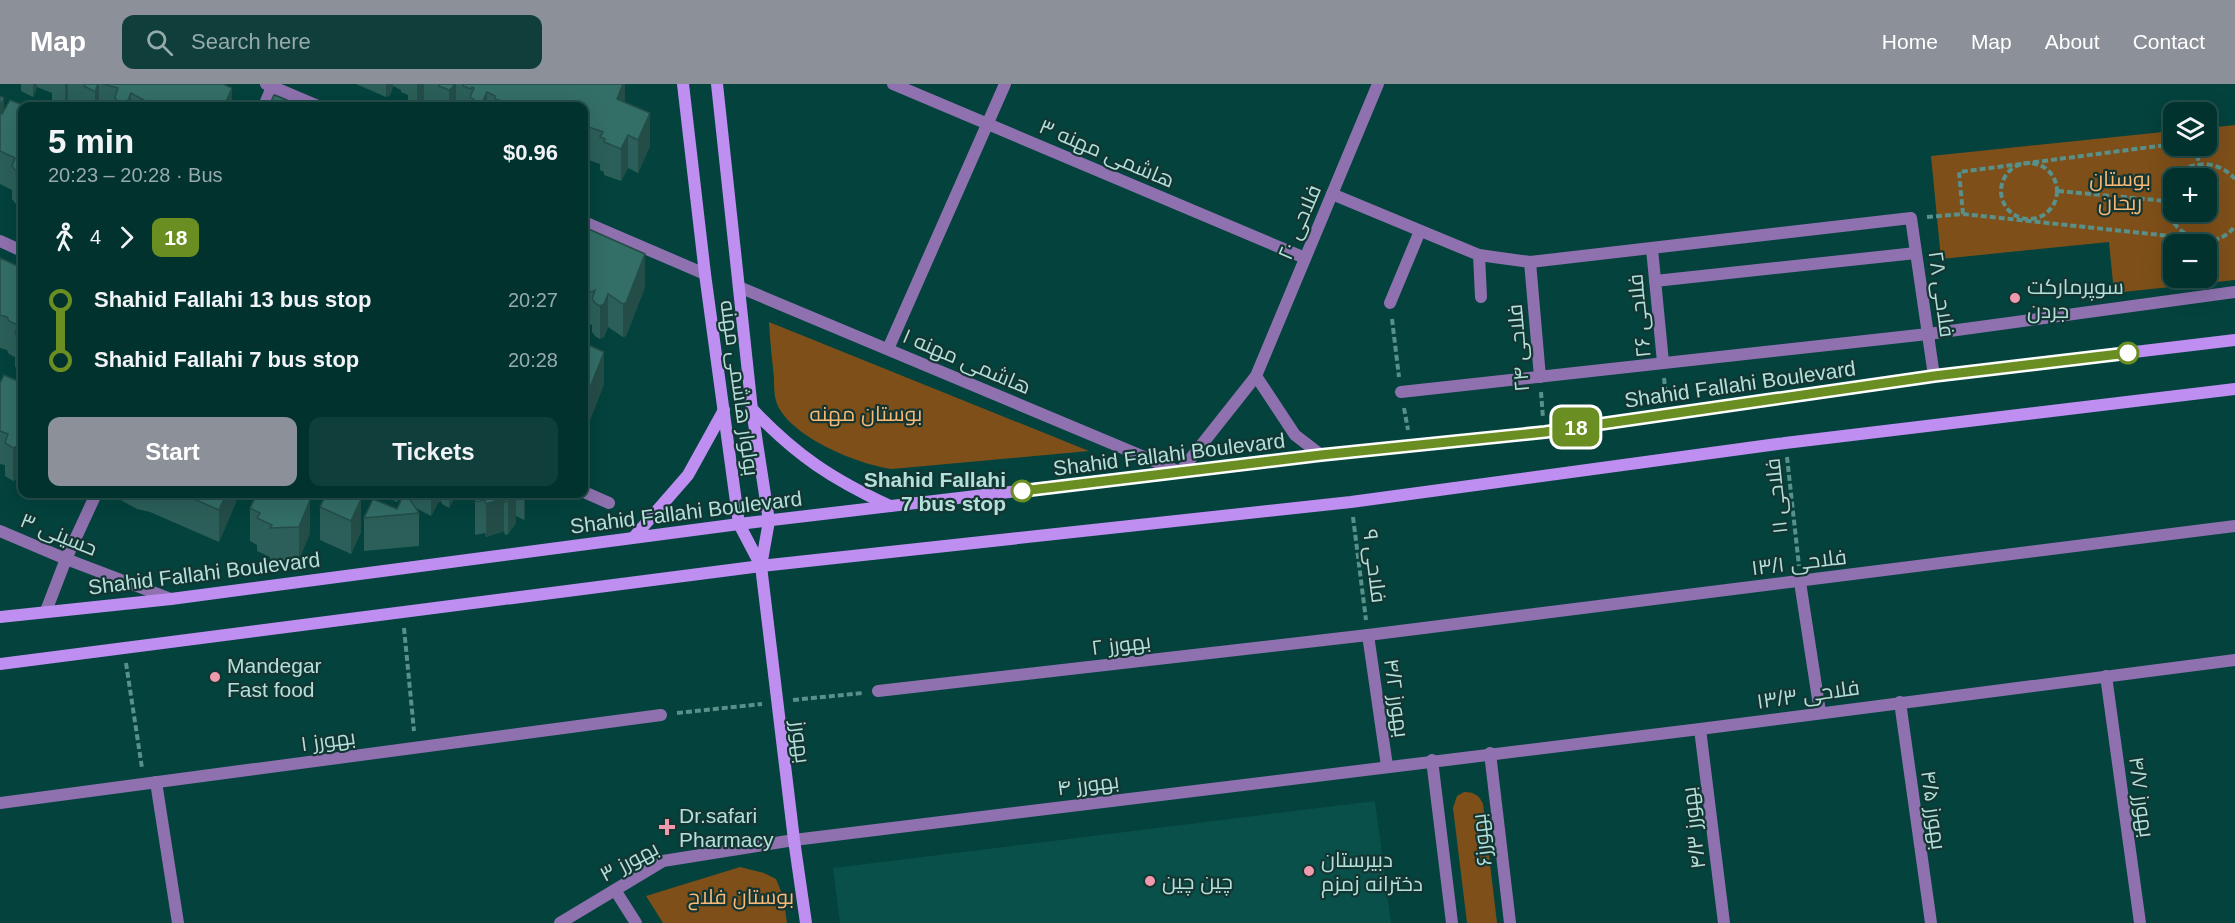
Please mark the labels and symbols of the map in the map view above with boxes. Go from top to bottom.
street label: هاشمی مهنه ۳ [1035,114,1178,194]
park label: بوستان ریحان [2089,167,2151,216]
street label: فلاحی ۲۰ [1273,181,1327,264]
street label: فلاحی ۲۸ [1923,249,1959,339]
street label: فلاحی ۲۶ [1623,273,1657,359]
place label: سوپرمارکت جردن [2027,275,2124,324]
marker: سوپرمارکت جردن [2008,291,2022,305]
street label: بولوار هاشمی مهنه [714,299,764,478]
street label: فلاحی ۲۴ [1503,303,1535,393]
street label: هاشمی مهنه ۱ [899,324,1034,400]
unlabelled marker [2117,342,2139,364]
street label: Shahid Fallahi Boulevard [1623,356,1857,412]
park label: بوستان مهنه [810,402,922,427]
line badge: 18 [1549,408,1603,446]
street label: Shahid Fallahi Boulevard [1052,428,1286,480]
street label: فلاحی ۱۱ [1761,457,1793,535]
place label: Shahid Fallahi 7 bus stop [864,468,1006,515]
marker: Shahid Fallahi 7 bus stop [1011,480,1033,502]
street label: Shahid Fallahi Boulevard [569,486,803,538]
street label: حسینی ۳ [17,508,101,562]
street label: فلاحی ۹ [1357,528,1391,604]
street label: فلاحی ۱۳/۱ [1750,545,1848,581]
street label: Shahid Fallahi Boulevard [87,547,321,599]
street label: بهورز ۲ [1090,629,1152,661]
place label: Mandegar Fast food [227,654,322,701]
street label: بهورز ۴/۲ [1378,657,1414,739]
marker: Mandegar Fast food [208,670,222,684]
street label: فلاحی ۱۳/۳ [1755,675,1861,715]
street label: بهورز [785,718,815,765]
street label: بهورز ۱ [299,725,357,757]
street label: بهورز ۴/۷ [2123,755,2159,839]
street label: بهورز ۴ [1056,769,1121,801]
street label: بهورز ۴/۵ [1915,769,1951,851]
street label: بهورز ۴/۳ [1677,785,1711,870]
place label: Dr.safari Pharmacy [679,804,774,851]
street label: بهورز۶ [1466,812,1498,868]
marker: Dr.safari Pharmacy [660,820,674,834]
street label: بهورز ۳ [596,836,663,888]
place label: دبیرستان دخترانه زمزم [1321,848,1423,898]
marker: دبیرستان دخترانه زمزم [1302,864,1316,878]
place label: چین چین [1162,870,1233,896]
marker: چین چین [1143,874,1157,888]
park label: بوستان فلاح [688,885,794,911]

